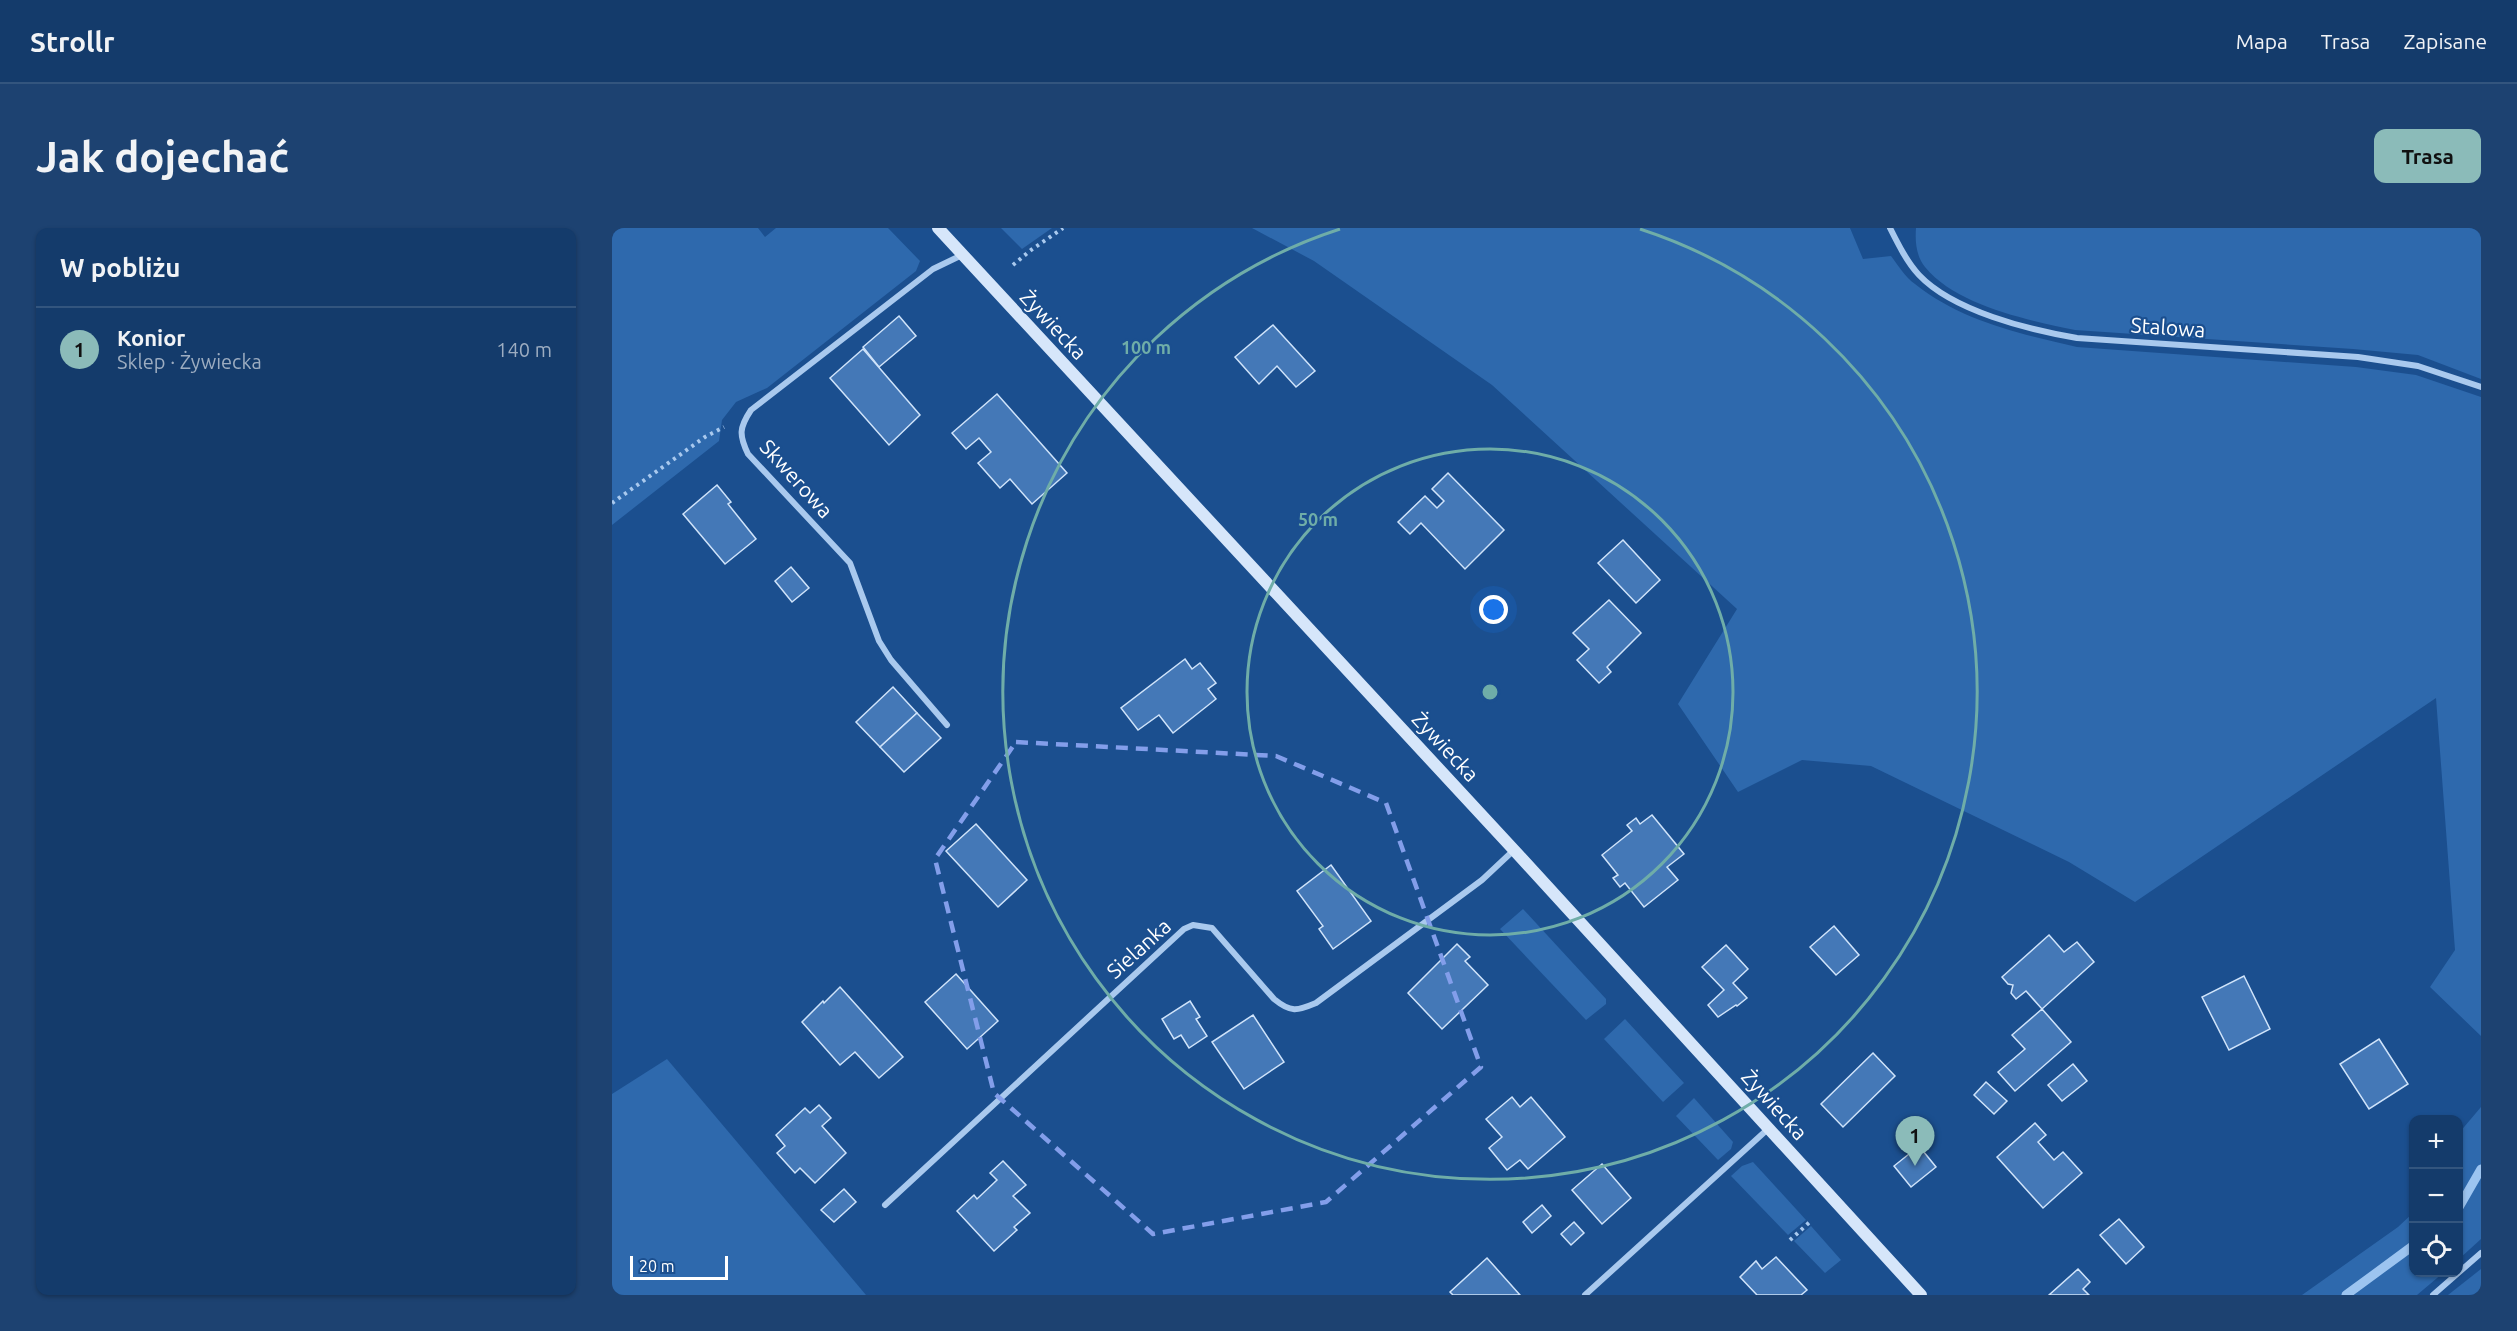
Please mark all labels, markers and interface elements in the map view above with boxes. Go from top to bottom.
text: Strollr [30,26,115,57]
text: Mapa [2236,29,2288,53]
text: Trasa [2321,29,2370,53]
text: Zapisane [2403,29,2487,53]
button: Trasa [2374,129,2481,183]
text: Jak dojechać [36,133,289,180]
text: W pobliżu [60,253,181,282]
street label: Żywiecka [1016,285,1092,364]
street label: Stalowa [2130,312,2206,342]
text: Konior [117,325,185,350]
text: 100 m [1121,337,1171,357]
text: 1 [74,338,85,361]
text: 140 m [496,338,552,361]
text: Sklep · Żywiecka [117,350,262,373]
street label: Skwerowa [755,434,838,522]
text: 50 m [1298,509,1338,529]
your location [1479,595,1508,624]
centre of rings [1480,682,1500,702]
street label: Żywiecka [1408,707,1484,786]
street label: Sielanka [1102,913,1175,983]
street label: Żywiecka [1737,1064,1813,1144]
map controls [2409,1115,2463,1277]
button: + [2409,1115,2463,1169]
pin: 1 [1896,1116,1934,1166]
button: − [2409,1169,2463,1223]
button: locate [2409,1223,2463,1277]
scale bar [630,1253,728,1280]
text: 20 m [639,1257,675,1275]

